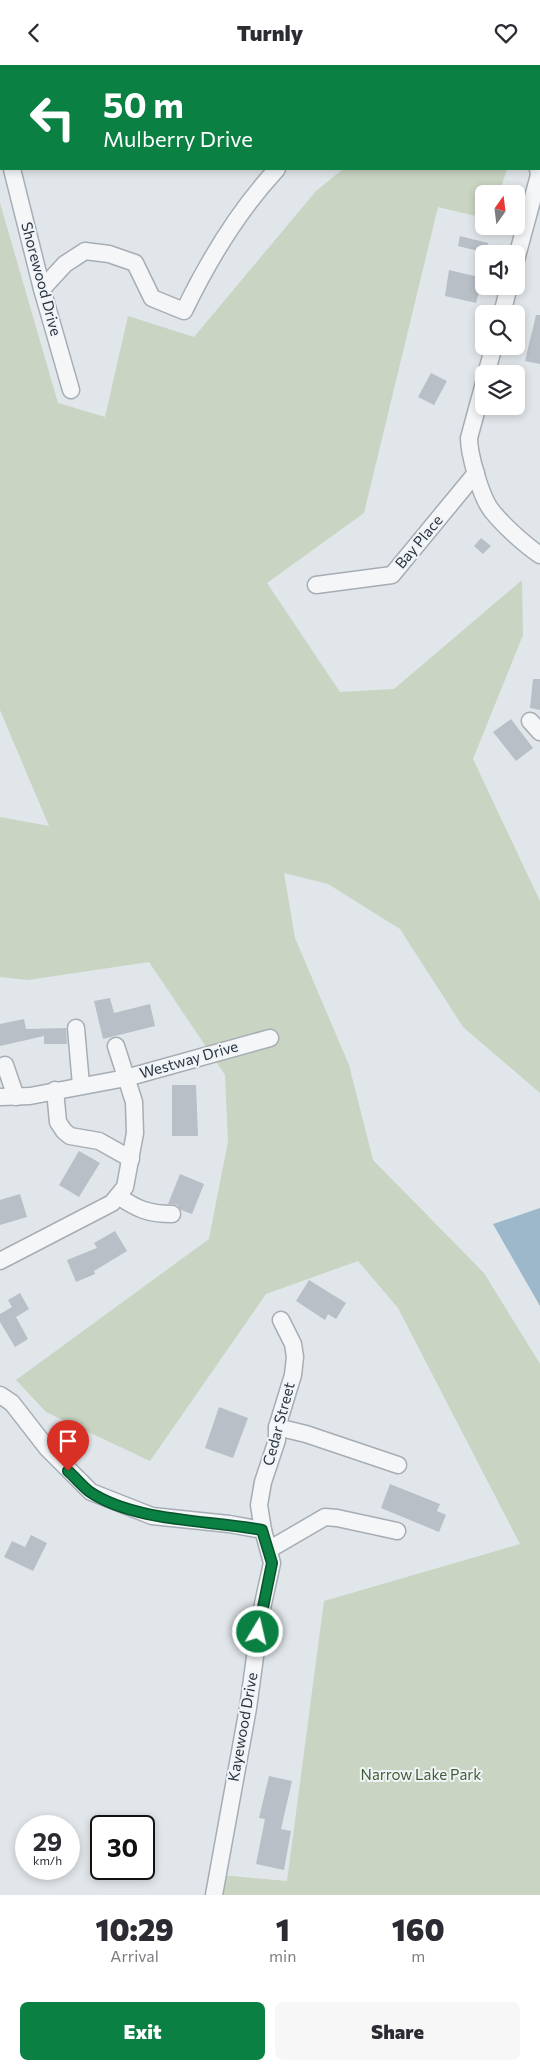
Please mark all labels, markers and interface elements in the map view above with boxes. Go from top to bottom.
icon: back [20,19,48,47]
text: Turnly [237,19,303,46]
icon: heart [492,19,520,47]
text: 50 m [103,82,184,125]
icon: left [20,85,85,150]
text: Mulberry Drive [103,125,253,152]
north arrow [475,185,525,235]
map controls [475,185,525,415]
street label: Shorewood Drive [18,220,66,338]
button: sound [475,245,525,295]
button: search [475,305,525,355]
button: layers [475,365,525,415]
street label: Bay Place [391,511,446,572]
street label: Westway Drive [137,1036,240,1082]
street label: Cedar Street [258,1380,298,1468]
pin [47,1420,89,1471]
icon: arrive [54,1427,82,1455]
position arrow [231,1605,283,1657]
street label: Kayewood Drive [224,1671,260,1783]
park label: Narrow Lake Park [361,1765,481,1783]
speed limit sign: 30 [90,1815,155,1880]
text: 29 [33,1826,62,1856]
text: km/h [33,1853,62,1867]
text: 10:29 [95,1910,174,1947]
text: 1 [276,1910,290,1947]
text: 160 [392,1910,445,1947]
text: Arrival [110,1946,159,1965]
text: min [269,1946,296,1965]
text: m [411,1946,425,1965]
button: Exit [20,2002,265,2060]
button: Share [275,2002,520,2060]

